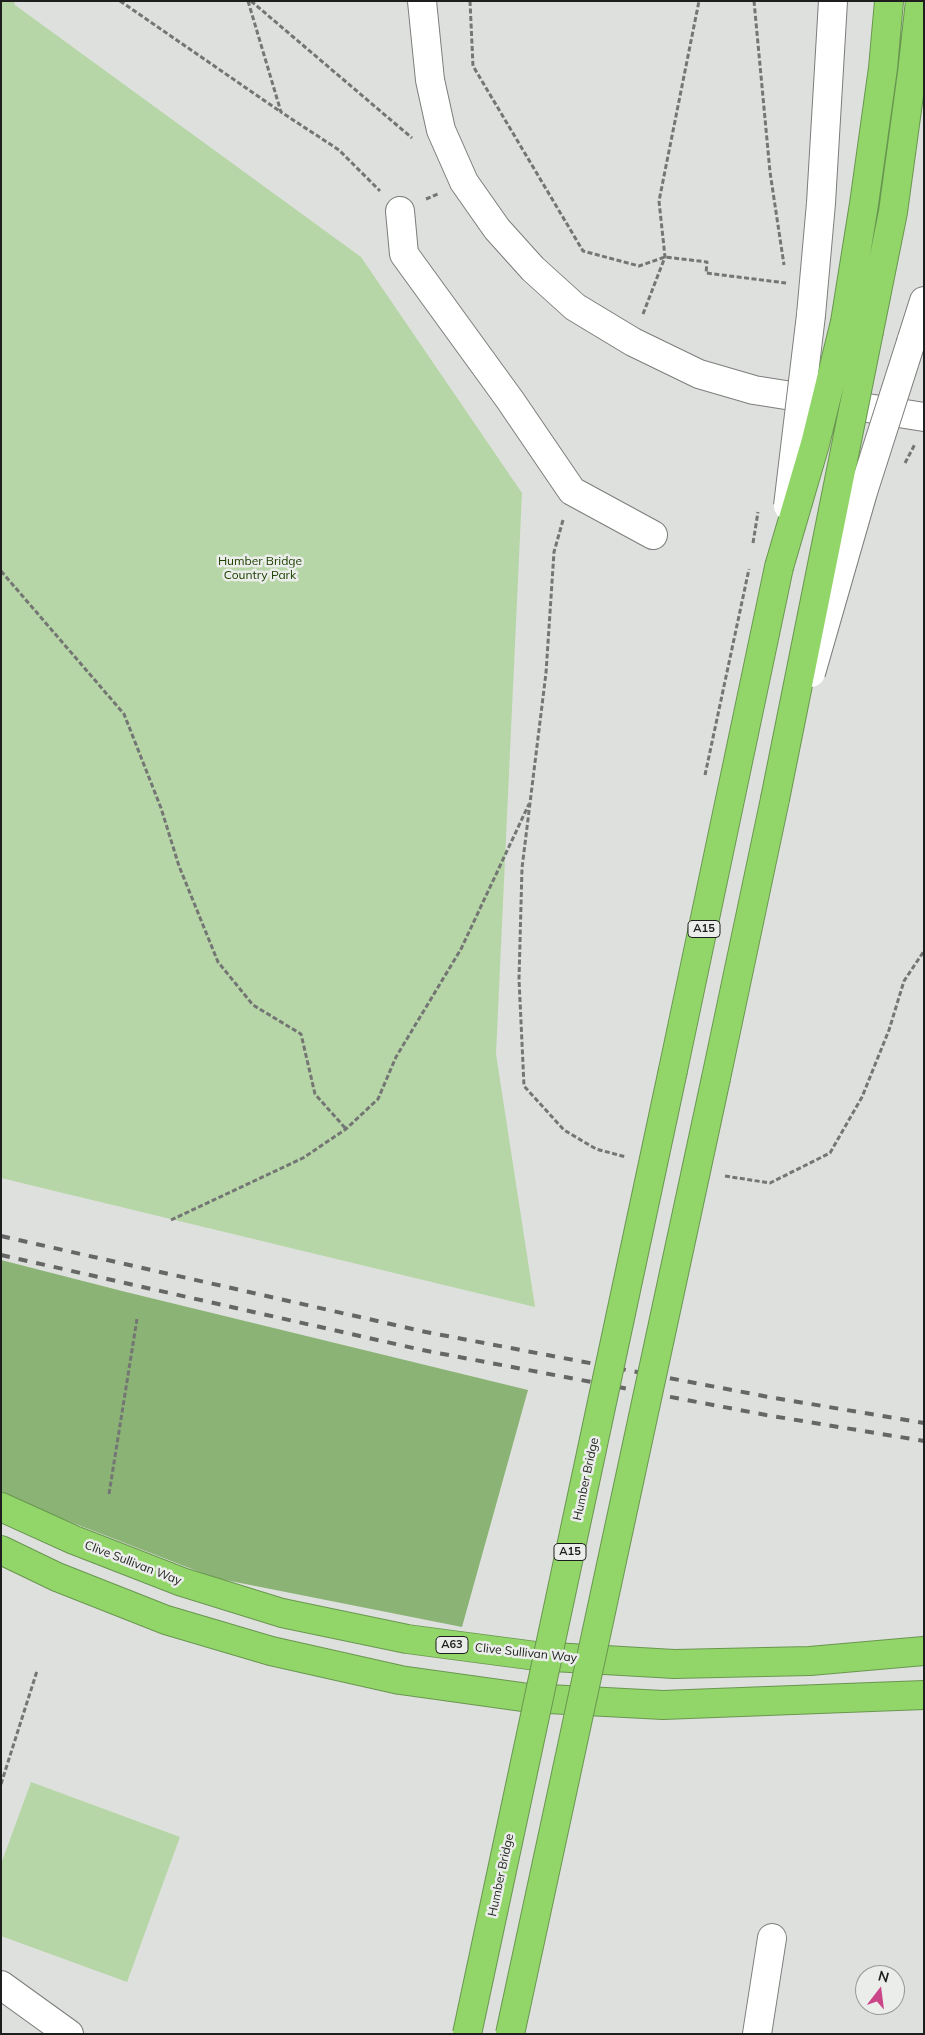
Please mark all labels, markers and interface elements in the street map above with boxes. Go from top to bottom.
park label: Humber Bridge Country Park [218,554,302,582]
road number: A15 [688,921,720,938]
street label: Humber Bridge [570,1436,602,1522]
street label: Clive Sullivan Way [83,1538,183,1588]
road number: A15 [554,1544,586,1560]
road number: A63 [436,1636,468,1654]
street label: Clive Sullivan Way [474,1640,578,1666]
street label: Humber Bridge [485,1832,517,1918]
north arrow [855,1965,905,2015]
text: N [876,1966,891,1987]

